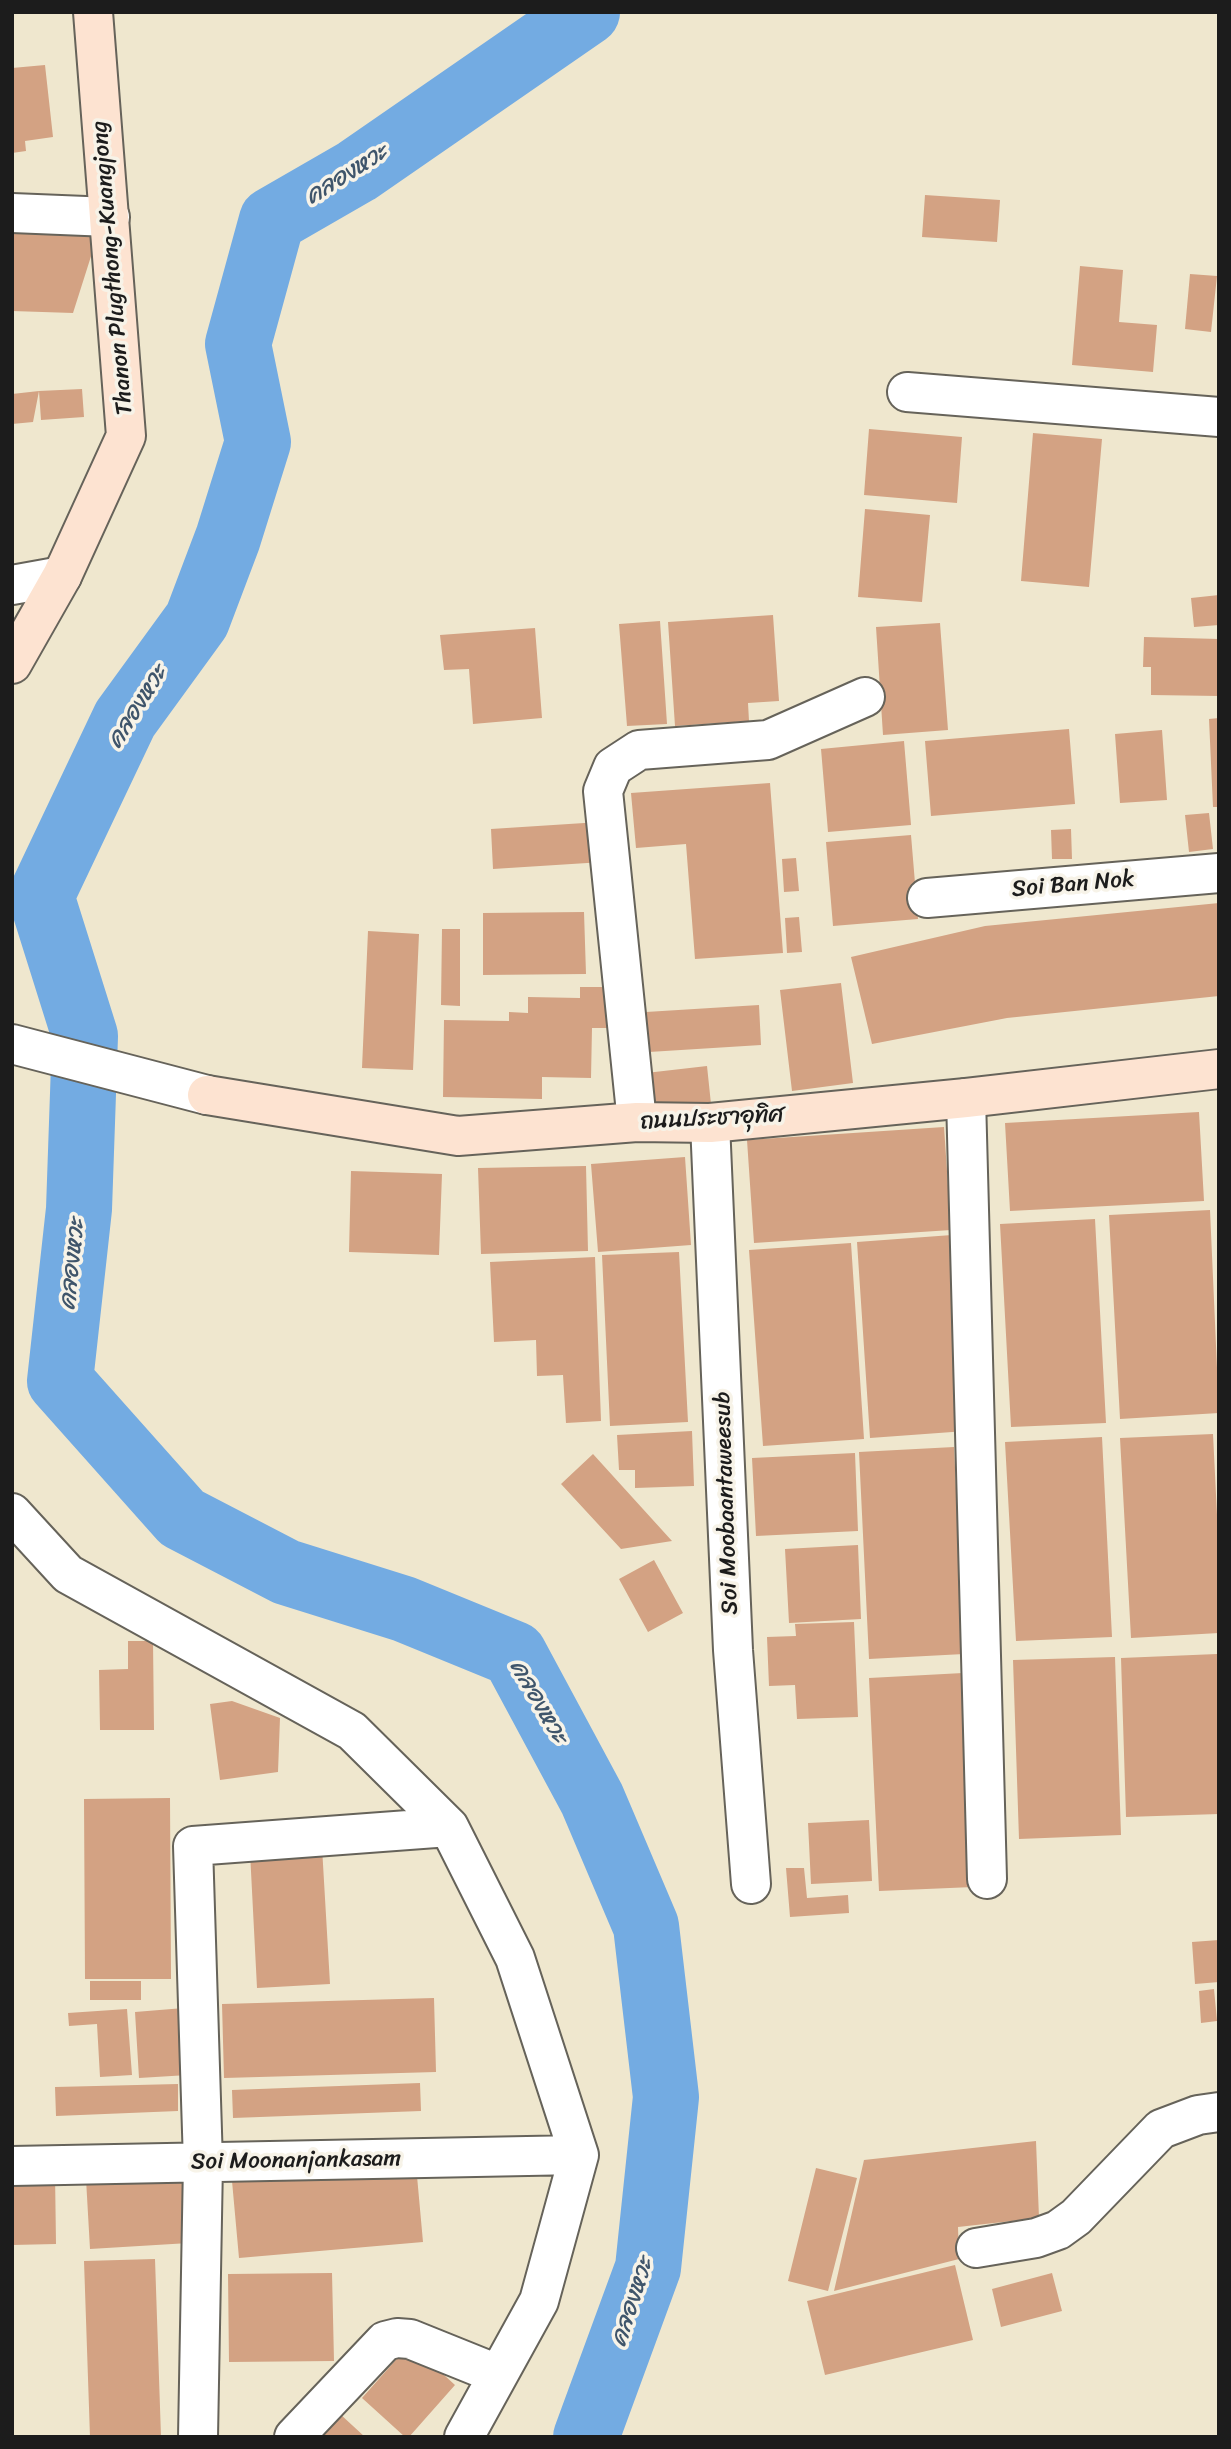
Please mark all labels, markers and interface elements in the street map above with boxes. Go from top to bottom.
street label: Thanon Plugthong-Kuangjong [86,120,140,416]
water label: คลองหวะ [300,138,394,212]
water label: คลองหวะ [101,660,175,754]
street label: Soi Ban Nok [1011,866,1135,904]
street label: ถนนประชาอุทิศ [640,1101,784,1137]
water label: คลองหวะ [54,1217,92,1311]
street label: Soi Moobaantaweesub [709,1391,745,1615]
water label: คลองหวะ [503,1655,573,1749]
street label: Soi Moonanjankasam [191,2145,401,2177]
water label: คลองหวะ [605,2254,661,2350]

